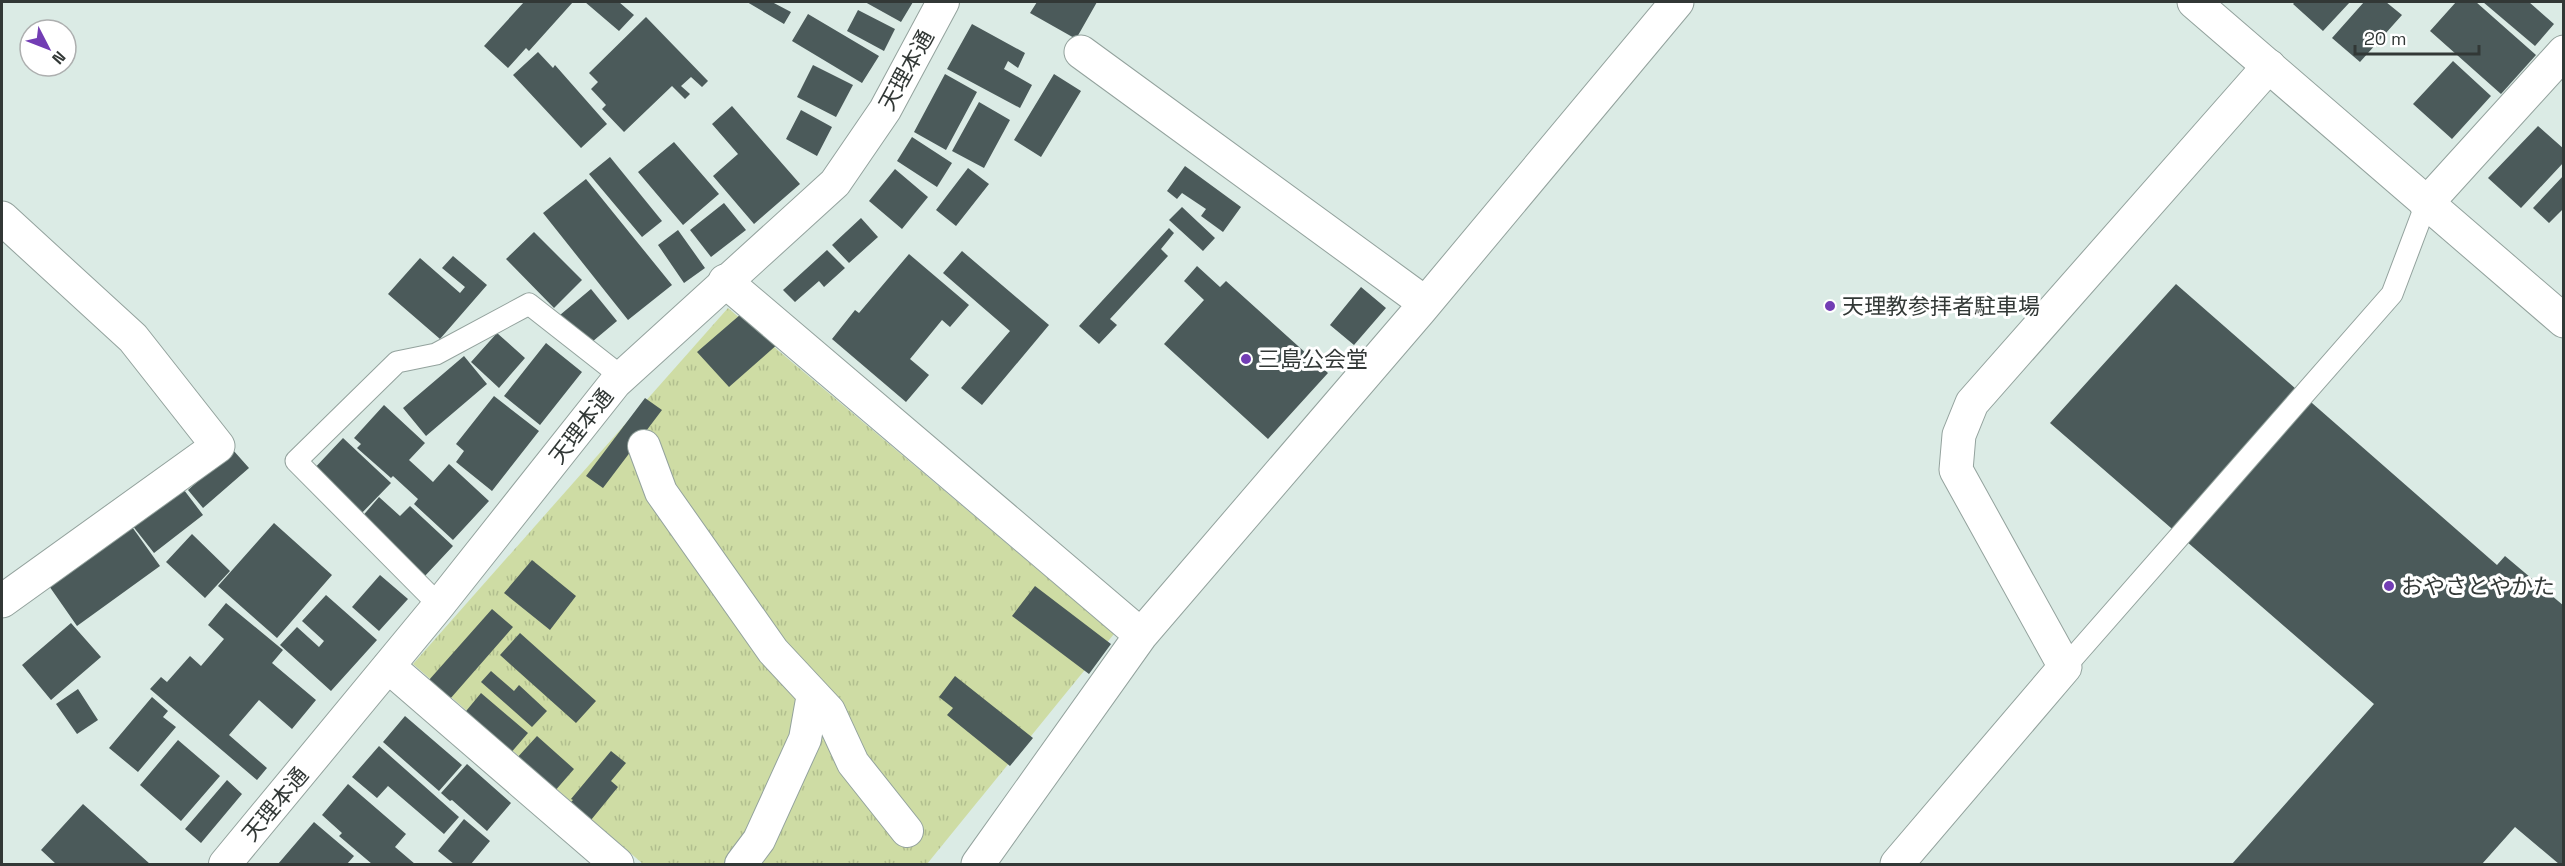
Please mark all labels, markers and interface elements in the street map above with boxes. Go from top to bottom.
north arrow [18,18,78,78]
scale bar [2355,18,2480,56]
street label: 天理本通 [872,25,940,115]
text: 20 m [2364,27,2407,50]
text: N [47,47,70,69]
place label: 天理教参拝者駐車場 [1842,292,2040,320]
marker: 天理教参拝者駐車場 [1823,299,1837,313]
place label: 三島公会堂 [1258,345,1368,373]
marker: 三島公会堂 [1239,352,1253,366]
street label: 天理本通 [543,383,619,469]
place label: おやさとやかた [2401,572,2555,600]
marker: おやさとやかた [2382,579,2396,593]
street label: 天理本通 [236,761,314,847]

